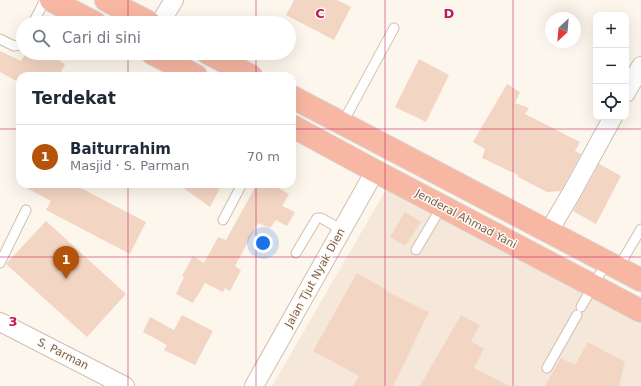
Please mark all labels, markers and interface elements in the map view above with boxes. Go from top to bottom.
text: C [315,6,325,21]
text: D [444,6,455,21]
north arrow [545,12,581,48]
map controls [593,12,629,120]
button: + [593,12,629,48]
search box [16,16,296,60]
icon: search [30,27,52,49]
text: Cari di sini [62,29,141,47]
button: − [593,48,629,84]
button: locate [593,84,629,120]
text: Terdekat [32,88,116,108]
text: Baiturrahim [70,140,171,158]
text: 1 [40,149,50,164]
text: 70 m [247,149,280,164]
text: Masjid · S. Parman [70,158,190,173]
street label: Jenderal Ahmad Yani [412,186,519,251]
street label: Jalan Tjut Nyak Dien [282,226,348,331]
your location [253,233,273,253]
pin: 1 [53,246,79,279]
text: 3 [8,314,18,329]
street label: S. Parman [35,336,91,372]

